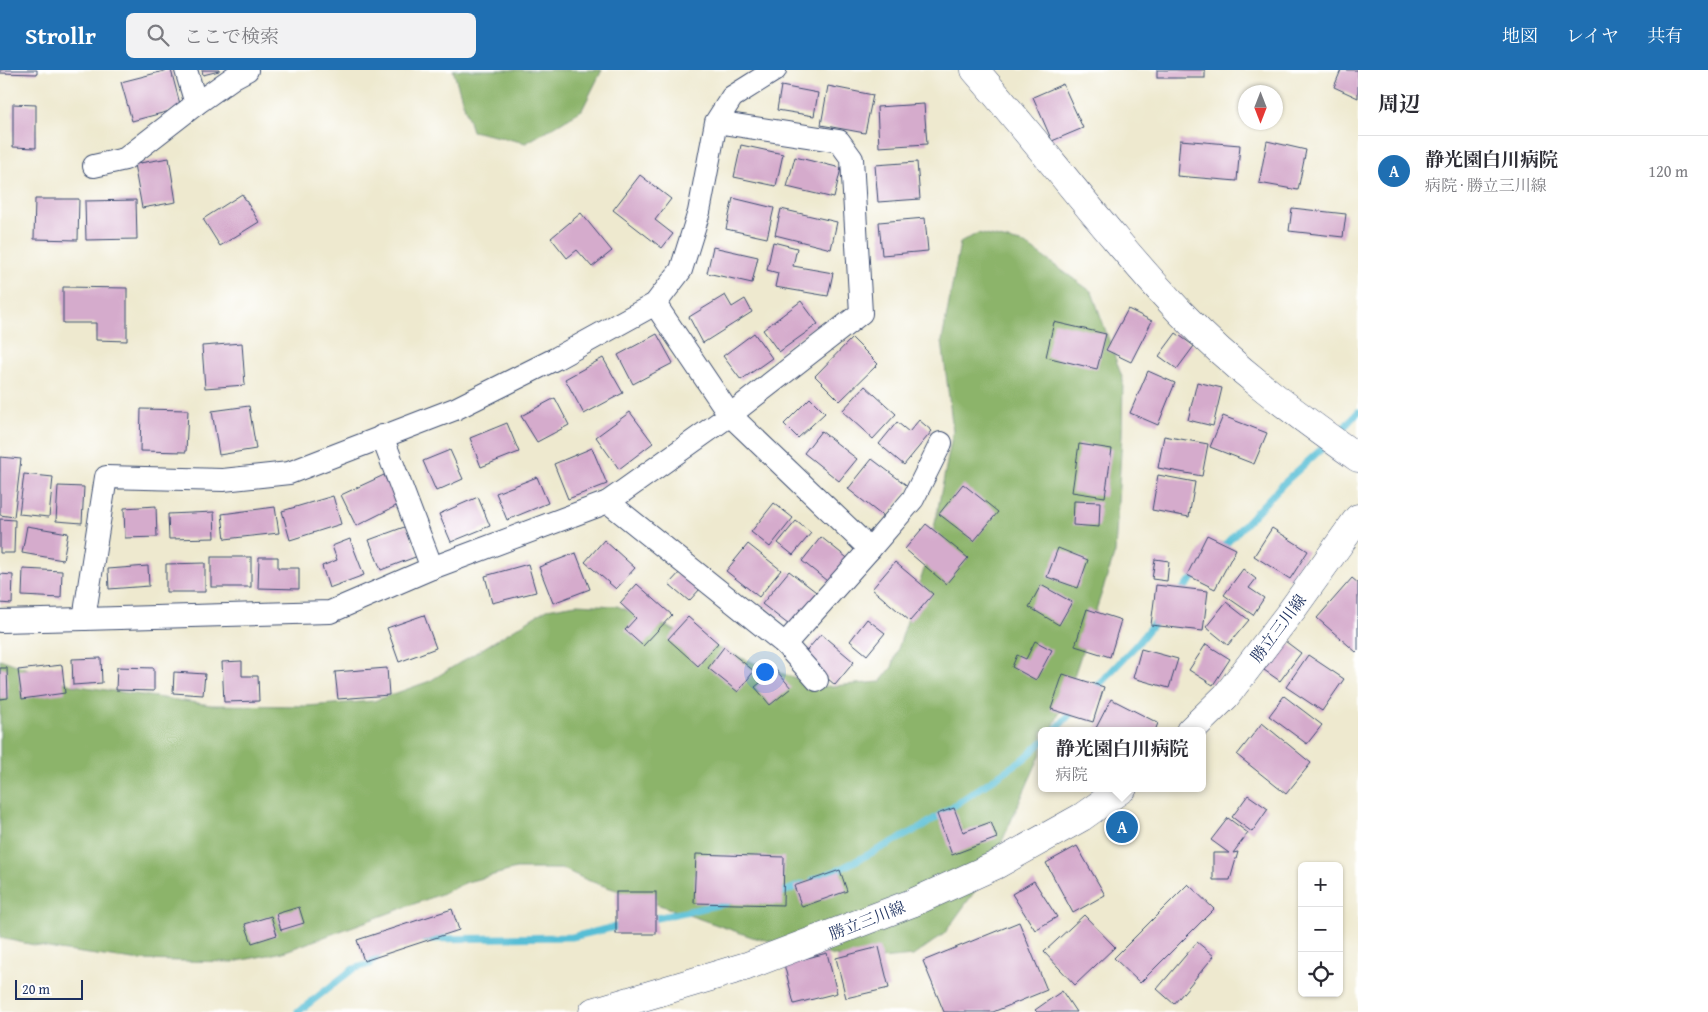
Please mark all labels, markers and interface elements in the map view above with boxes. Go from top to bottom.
search box [126,13,476,58]
text: Strollr [25,18,96,53]
icon: search [144,21,172,49]
text: ここで検索 [184,22,279,50]
text: 地図 [1502,22,1538,49]
text: レイヤ [1566,22,1619,49]
text: 共有 [1647,22,1683,49]
north arrow [1238,85,1283,130]
text: 周辺 [1378,88,1420,119]
text: 静光園白川病院 [1425,145,1558,173]
text: A [1389,159,1399,183]
text: 120 m [1648,159,1688,183]
text: 病院 · 勝立三川線 [1425,173,1547,197]
street label: 勝立三川線 [1244,589,1312,667]
your location [752,659,778,685]
popup [1038,727,1206,792]
text: 静光園白川病院 [1055,734,1189,762]
text: 病院 [1055,762,1088,786]
pin: A [1106,808,1138,846]
map controls [1298,862,1343,997]
button: + [1298,862,1343,907]
street label: 勝立三川線 [825,894,909,946]
button: − [1298,907,1343,952]
button: locate [1298,952,1343,997]
scale bar [15,977,82,1000]
text: 20 m [22,979,50,999]

